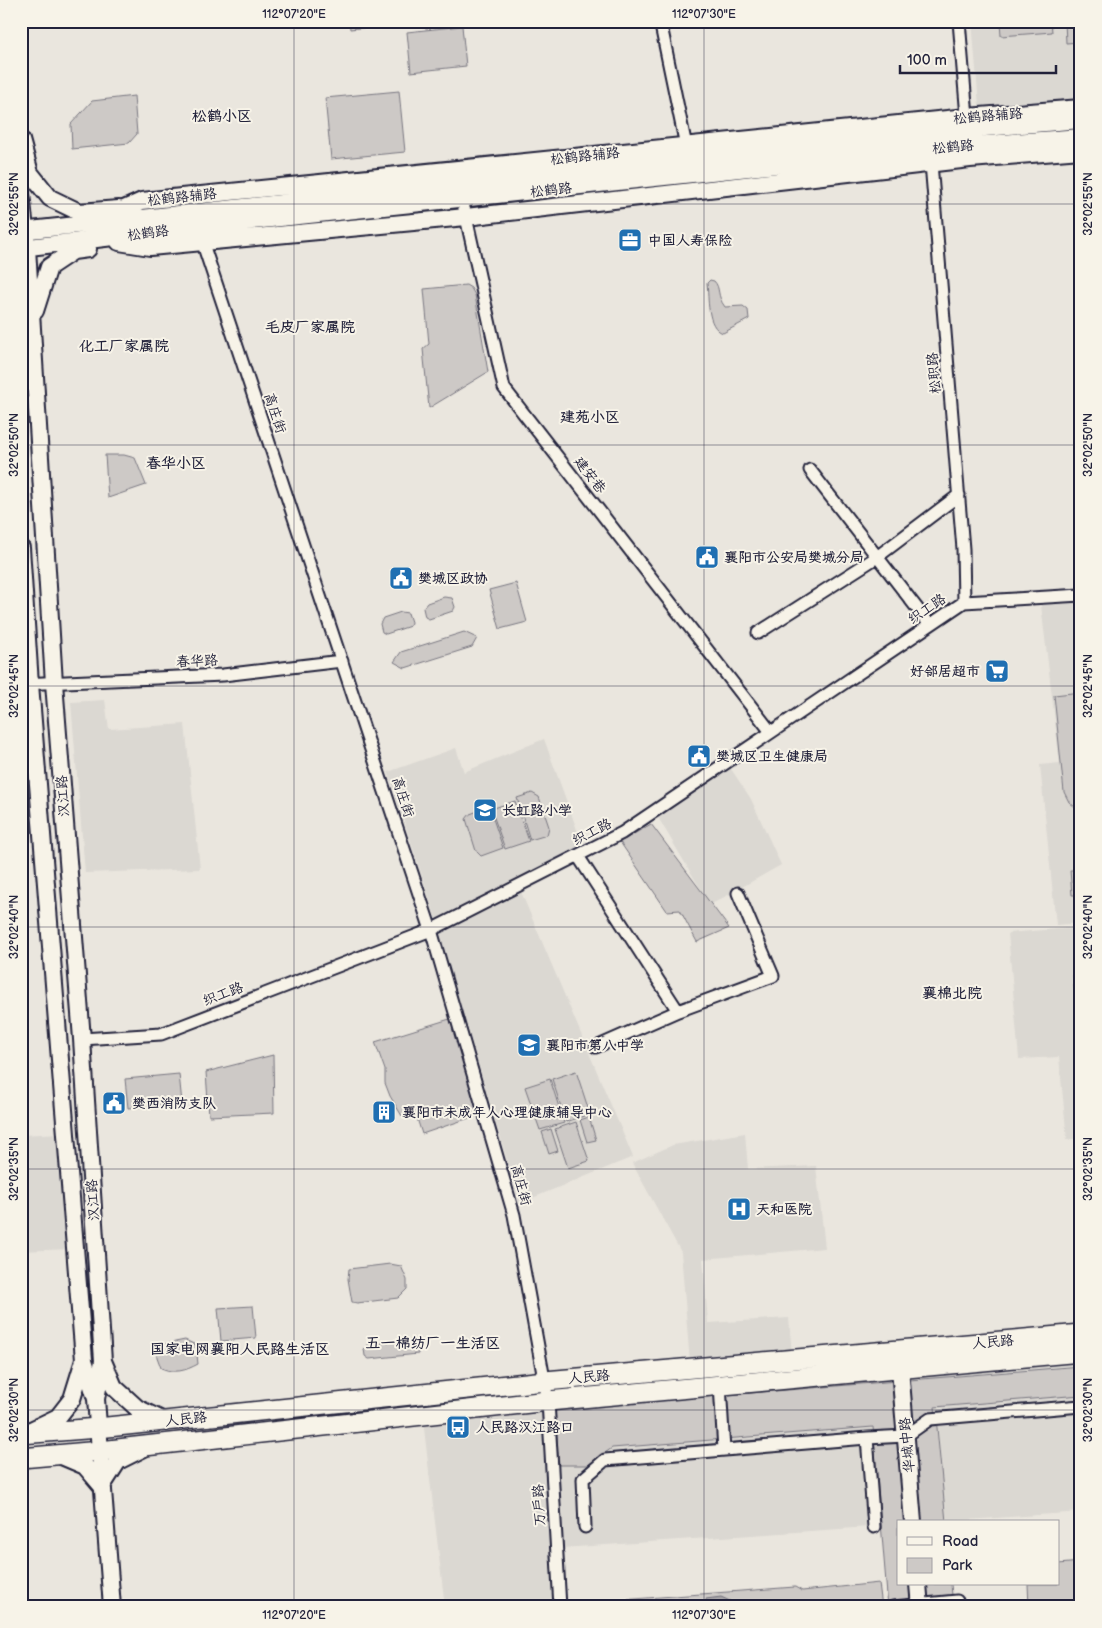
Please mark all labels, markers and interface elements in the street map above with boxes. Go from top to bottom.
text: 112°07'20"E [262,7,326,22]
text: 112°07'30"E [672,7,736,22]
scale bar [900,42,1056,74]
text: 100 m [907,51,947,70]
street label: 松鹤路辅路 [952,104,1024,128]
district label: 松鹤小区 [192,107,252,126]
street label: 松鹤路 [931,137,975,157]
street label: 松鹤路辅路 [549,144,621,168]
text: 32°02'55"N [7,172,22,236]
text: 32°02'55"N [1081,172,1096,236]
street label: 松鹤路 [529,179,573,201]
street label: 松鹤路辅路 [146,185,218,209]
street label: 松鹤路 [126,222,170,244]
office icon: 中国人寿保险 [617,227,643,253]
place label: 中国人寿保险 [648,232,732,249]
district label: 毛皮厂家属院 [265,318,355,337]
district label: 化工厂家属院 [79,337,169,356]
street label: 松职路 [924,351,944,395]
street label: 高庄街 [260,390,290,436]
district label: 建苑小区 [560,408,620,427]
text: 32°02'50"N [7,413,22,477]
text: 32°02'50"N [1081,413,1096,477]
street label: 建安巷 [570,453,610,498]
district label: 春华小区 [146,454,206,473]
public building icon: 襄阳市公安局樊城分局 [694,544,720,570]
place label: 襄阳市公安局樊城分局 [724,549,864,566]
public building icon: 樊城区政协 [388,565,414,591]
place label: 樊城区政协 [418,570,488,587]
street label: 织工路 [905,590,949,628]
street label: 春华路 [176,651,218,671]
text: 32°02'45"N [7,654,22,718]
text: 32°02'45"N [1081,654,1096,718]
supermarket icon: 好邻居超市 [984,658,1010,684]
place label: 好邻居超市 [910,663,980,680]
public building icon: 樊城区卫生健康局 [686,743,712,769]
place label: 樊城区卫生健康局 [716,748,828,765]
street label: 汉江路 [53,774,73,818]
street label: 高庄街 [388,774,418,820]
school or university icon: 长虹路小学 [472,797,498,823]
place label: 长虹路小学 [502,802,572,819]
street label: 织工路 [569,815,615,849]
text: 32°02'40"N [7,895,22,959]
text: 32°02'40"N [1081,895,1096,959]
street label: 织工路 [200,979,246,1009]
district label: 襄棉北院 [922,984,982,1003]
school or university icon: 襄阳市第八中学 [516,1032,542,1058]
place label: 襄阳市第八中学 [546,1037,644,1054]
public building icon: 樊西消防支队 [101,1090,127,1116]
place label: 樊西消防支队 [132,1095,216,1112]
building icon: 襄阳市未成年人心理健康辅导中心 [371,1099,397,1125]
place label: 襄阳市未成年人心理健康辅导中心 [402,1104,612,1121]
text: 32°02'35"N [7,1137,22,1201]
text: 32°02'35"N [1081,1137,1096,1201]
street label: 高庄街 [507,1162,535,1208]
street label: 汉江路 [83,1178,103,1222]
hospital icon: 天和医院 [726,1196,752,1222]
place label: 天和医院 [756,1201,812,1218]
street label: 人民路 [971,1332,1015,1352]
district label: 五一棉纺厂一生活区 [365,1334,501,1353]
district label: 国家电网襄阳人民路生活区 [150,1340,330,1359]
street label: 人民路 [567,1367,611,1387]
text: 32°02'30"N [7,1378,22,1442]
text: 32°02'30"N [1081,1378,1096,1442]
street label: 人民路 [164,1408,208,1430]
bus stop icon: 人民路汉江路口 [445,1414,471,1440]
street label: 华城中路 [896,1416,918,1474]
place label: 人民路汉江路口 [476,1419,574,1436]
street label: 万户路 [529,1484,549,1526]
legend [897,1520,1060,1586]
text: Road [942,1532,978,1551]
text: Park [942,1556,973,1575]
text: 112°07'20"E [262,1608,326,1623]
text: 112°07'30"E [672,1608,736,1623]

